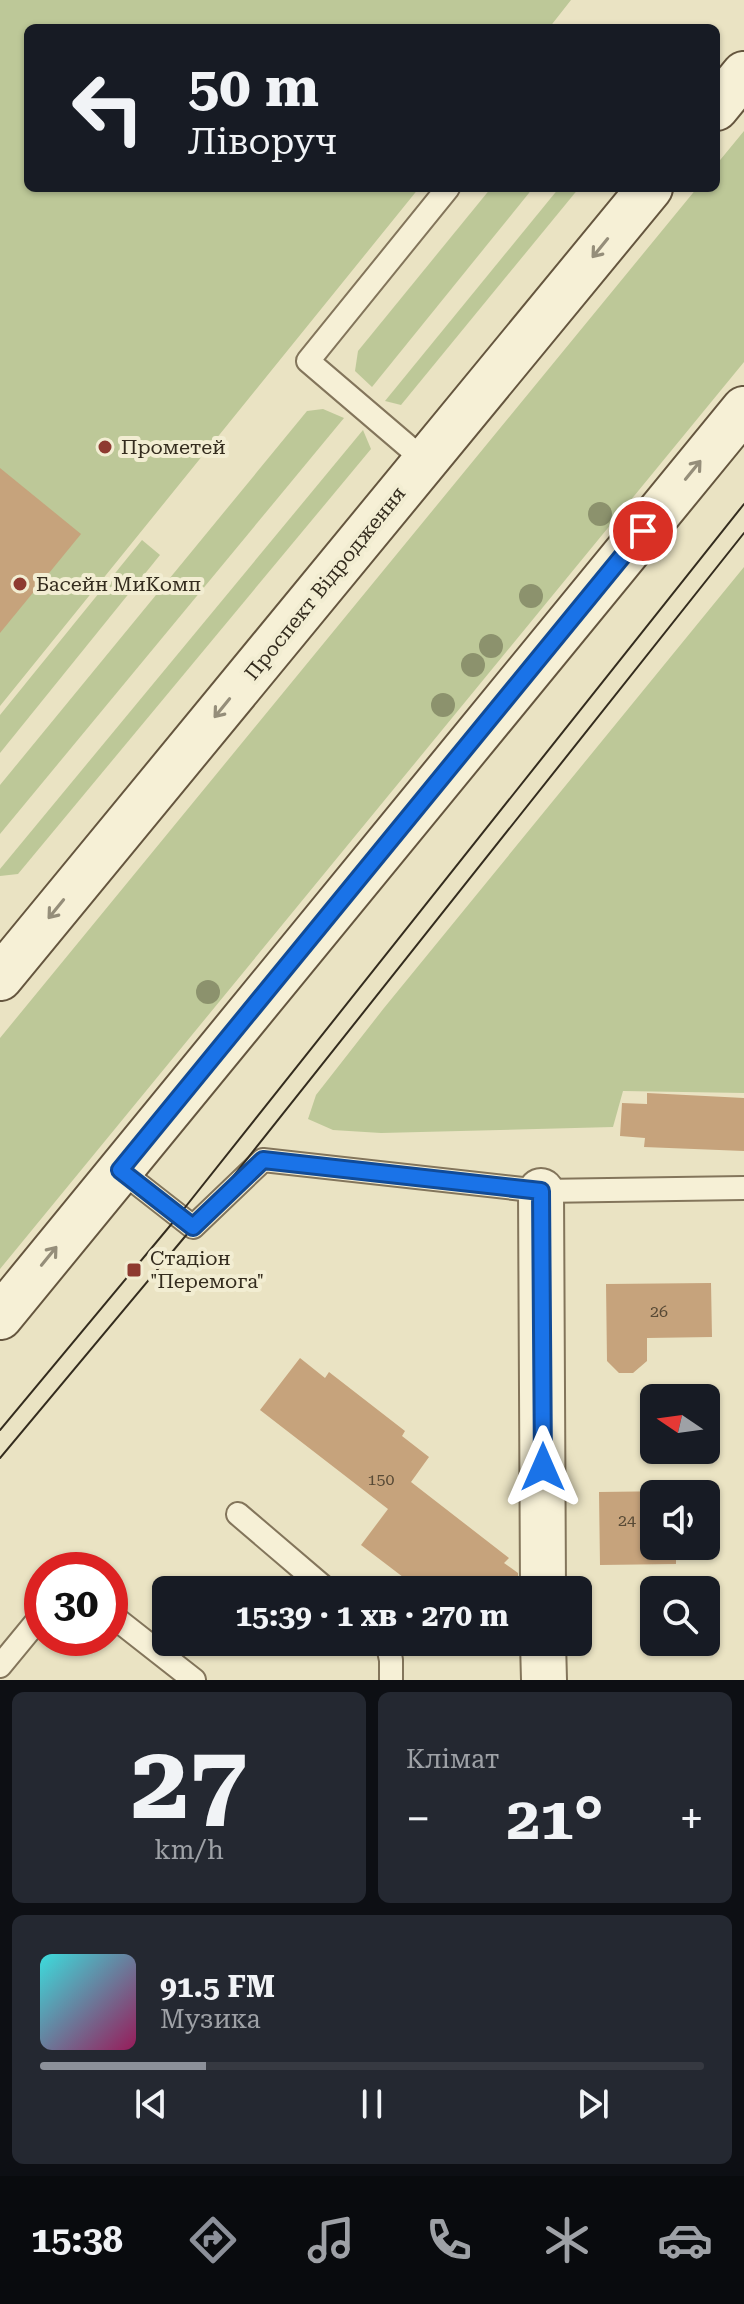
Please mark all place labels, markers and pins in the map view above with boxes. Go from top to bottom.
place label: Прометей [121,435,226,459]
marker: Прометей [96,438,114,456]
pin [609,497,677,565]
place label: Басейн МиКомп [36,572,201,596]
marker: Басейн МиКомп [11,575,29,593]
place label: Стадіон "Перемога" [150,1246,264,1293]
marker: Стадіон "Перемога" [125,1261,143,1279]

